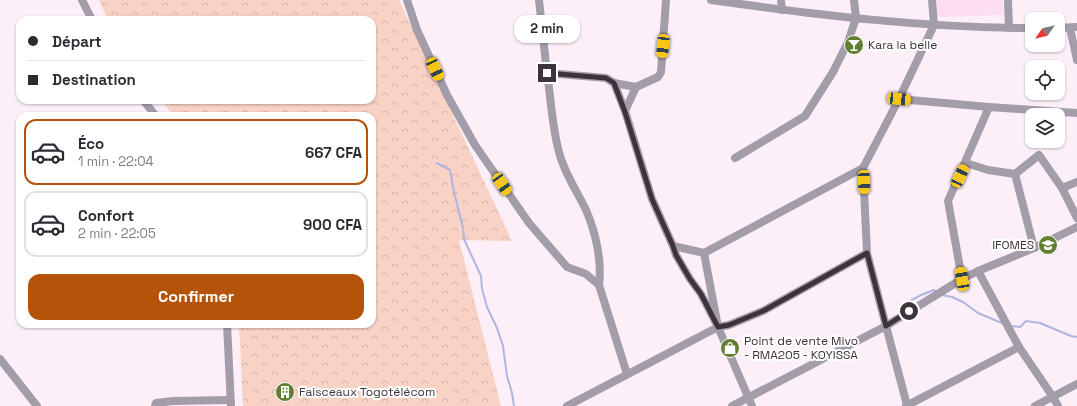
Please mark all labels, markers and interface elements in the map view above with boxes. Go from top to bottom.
north arrow [1025,12,1065,52]
map controls [1025,12,1065,148]
callout: 2 min [514,15,580,43]
text: 2 min [530,20,564,37]
text: Départ [52,32,102,51]
car [656,33,670,59]
bar icon: Kara la belle [843,34,865,56]
place label: Kara la belle [868,37,937,53]
car [424,56,446,82]
button: locate [1025,60,1065,100]
route end [538,64,556,82]
text: Destination [52,70,136,89]
car [887,92,911,106]
button: layers [1025,108,1065,148]
icon: car [30,134,66,170]
text: Éco [78,134,104,153]
text: 667 CFA [305,143,362,162]
text: 1 min · 22:04 [78,153,154,170]
car [949,163,971,189]
car [858,170,870,194]
car [490,171,514,197]
icon: car [30,206,66,242]
text: Confort [78,206,134,225]
text: 900 CFA [303,215,362,234]
text: 2 min · 22:05 [78,225,156,242]
school or university icon: IFOMES [1037,234,1059,256]
place label: IFOMES [992,237,1034,253]
car [954,266,970,292]
button: Confirmer [28,274,364,320]
route start [900,302,918,320]
place label: Point de vente Mivo - RMA205 - KOYISSA [744,333,858,363]
shop icon: Point de vente Mivo - RMA205 - KOYISSA [719,337,741,359]
building icon: Faisceaux Togotélécom [274,381,296,403]
place label: Faisceaux Togotélécom [299,384,435,400]

